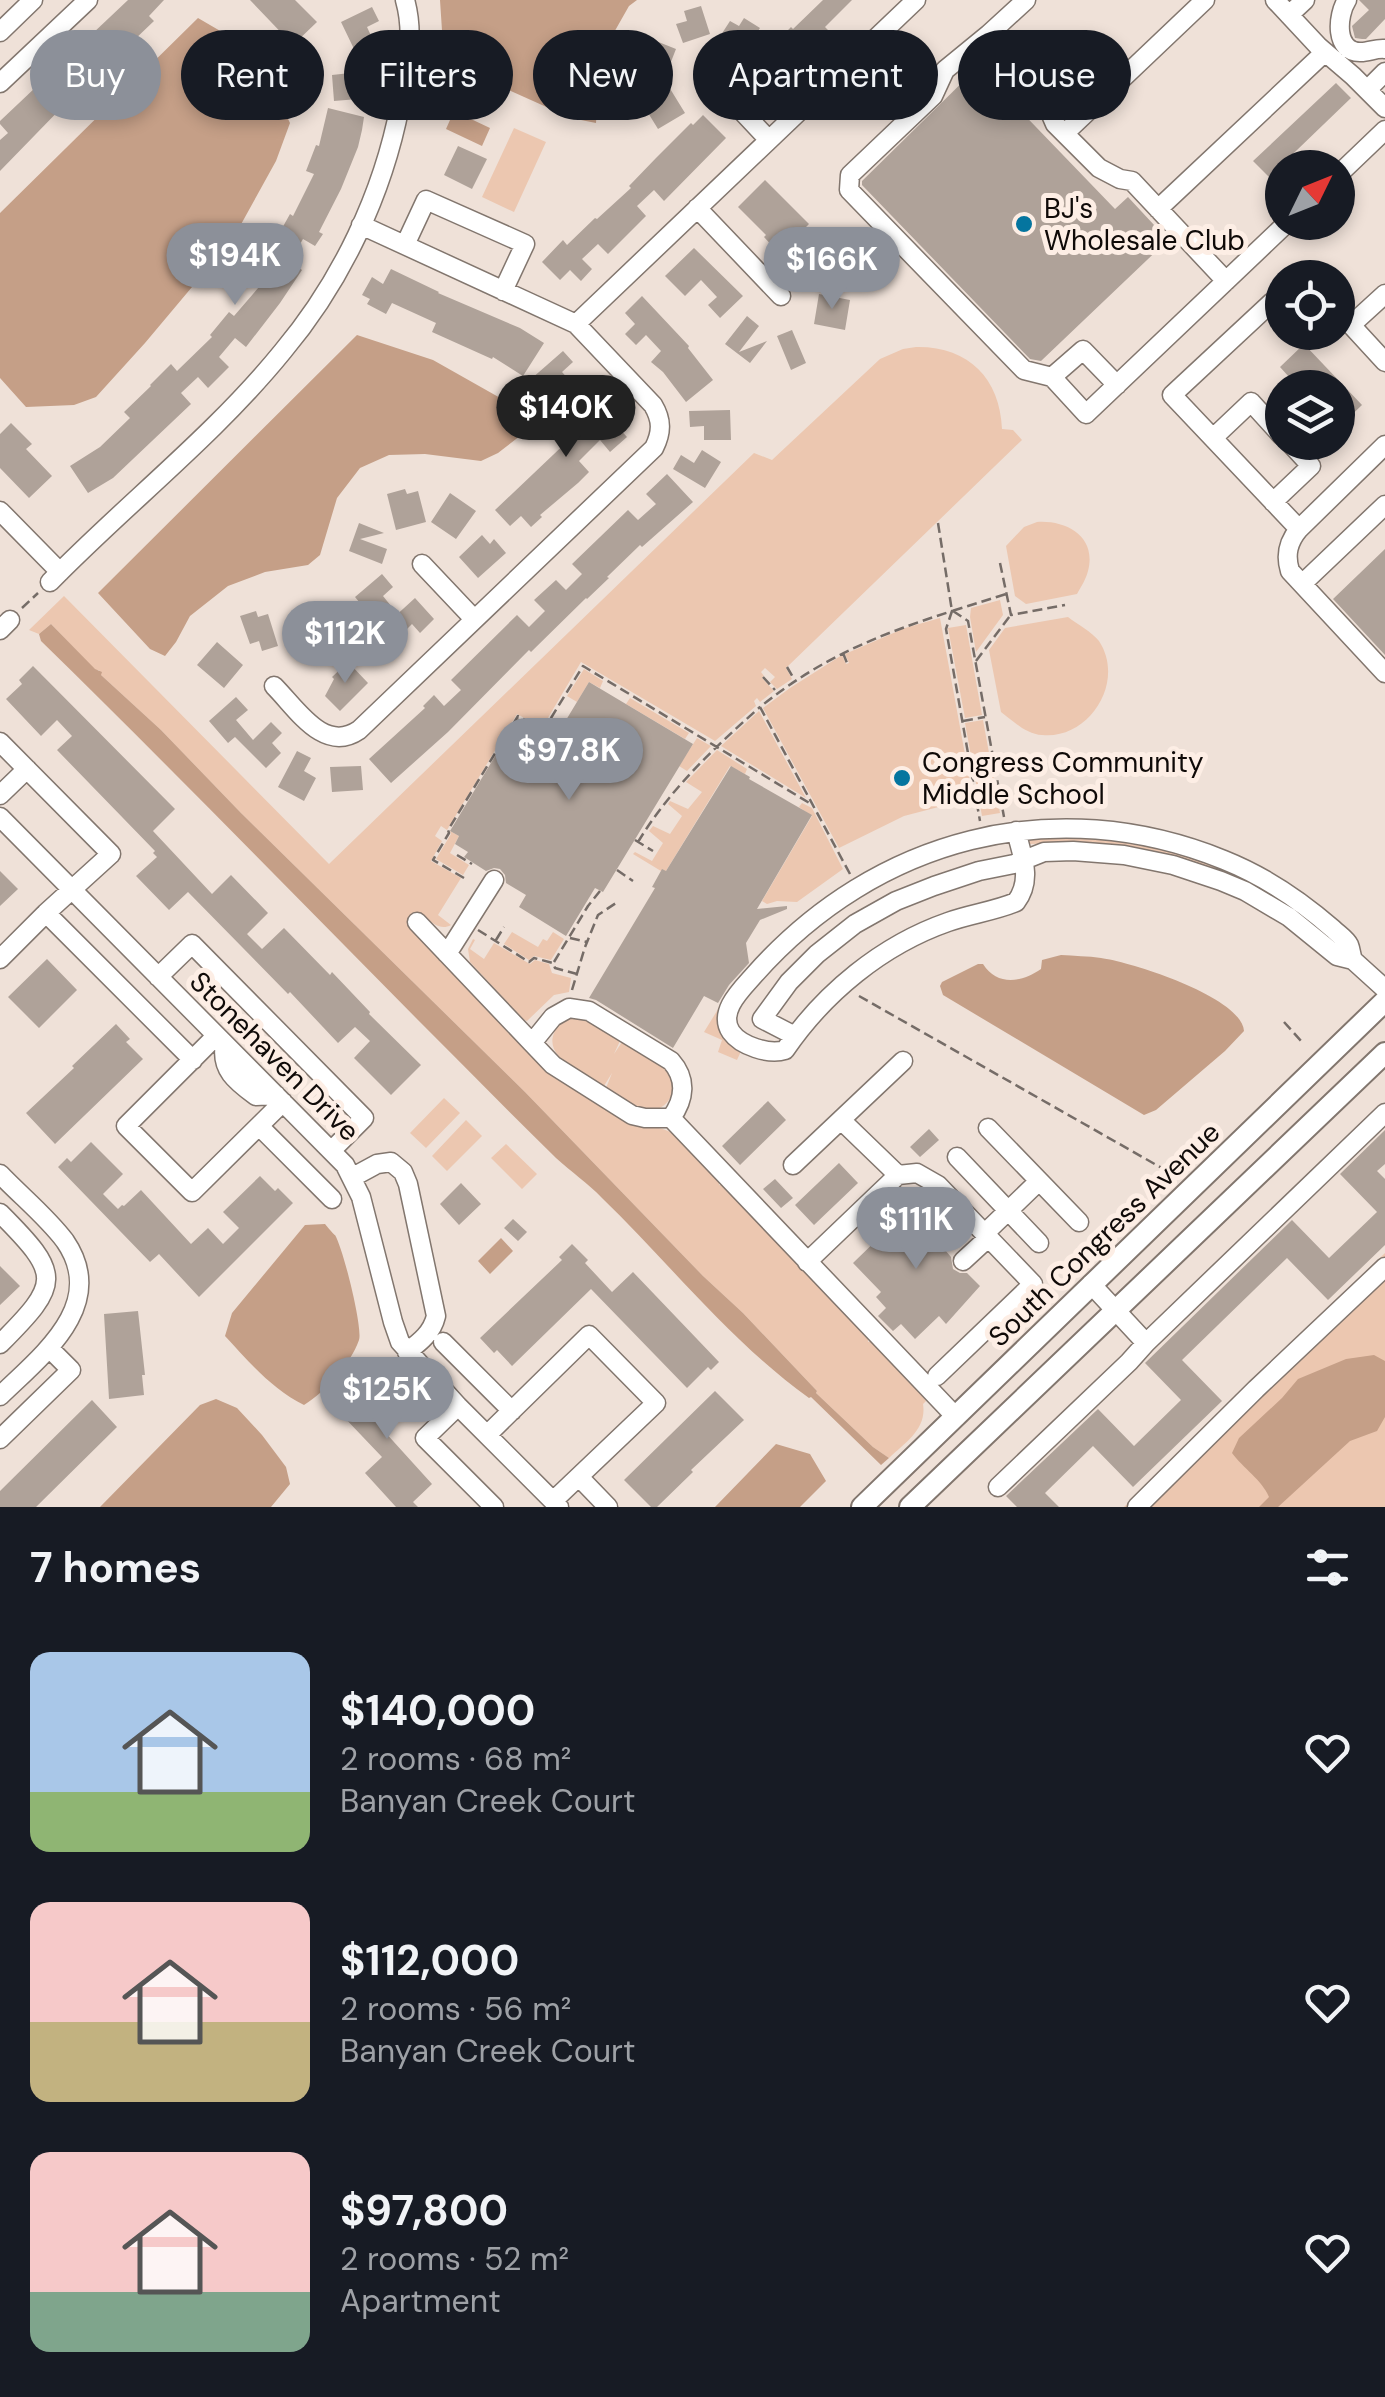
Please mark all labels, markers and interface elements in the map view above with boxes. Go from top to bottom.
chip: Buy [30,30,161,120]
chip: Rent [181,30,324,120]
chip: Filters [344,30,513,120]
chip: New [533,30,673,120]
chip: Apartment [693,30,938,120]
chip: House [958,30,1131,120]
north arrow [1265,150,1355,240]
map controls [1265,150,1355,460]
place label: BJ's Wholesale Club [1044,190,1245,259]
marker: BJ's Wholesale Club [1013,213,1035,235]
pin: $194K [165,223,305,308]
pin: $166K [762,227,902,312]
text: $194K [189,234,282,276]
text: $166K [786,238,878,280]
button: locate [1265,260,1355,350]
button: layers [1265,370,1355,460]
pin: $140K [496,375,636,460]
text: $140K [518,386,614,428]
pin: $112K [275,601,415,686]
text: $112K [304,612,386,654]
pin: $97.8K [488,718,650,803]
text: $97.8K [517,729,621,771]
place label: Congress Community Middle School [922,744,1204,813]
marker: Congress Community Middle School [891,767,913,789]
street label: Stonehaven Drive [182,963,368,1149]
street label: South Congress Avenue [981,1114,1228,1355]
pin: $111K [846,1187,986,1272]
text: $111K [878,1198,954,1240]
pin: $125K [317,1357,457,1442]
text: $125K [342,1368,432,1410]
text: 7 homes [30,1540,201,1595]
icon: filters [1300,1540,1355,1595]
text: $140,000 [340,1683,535,1738]
icon: home [110,1692,230,1812]
icon: heart [1300,1725,1355,1780]
text: 2 rooms · 68 m² [340,1738,571,1780]
text: Banyan Creek Court [340,1780,636,1822]
text: $112,000 [340,1933,519,1988]
icon: home [110,1942,230,2062]
icon: heart [1300,1975,1355,2030]
text: 2 rooms · 56 m² [340,1988,571,2030]
text: Banyan Creek Court [340,2030,636,2072]
text: $97,800 [340,2183,508,2238]
icon: home [110,2192,230,2312]
icon: heart [1300,2225,1355,2280]
text: 2 rooms · 52 m² [340,2238,569,2280]
text: Apartment [340,2280,501,2322]

